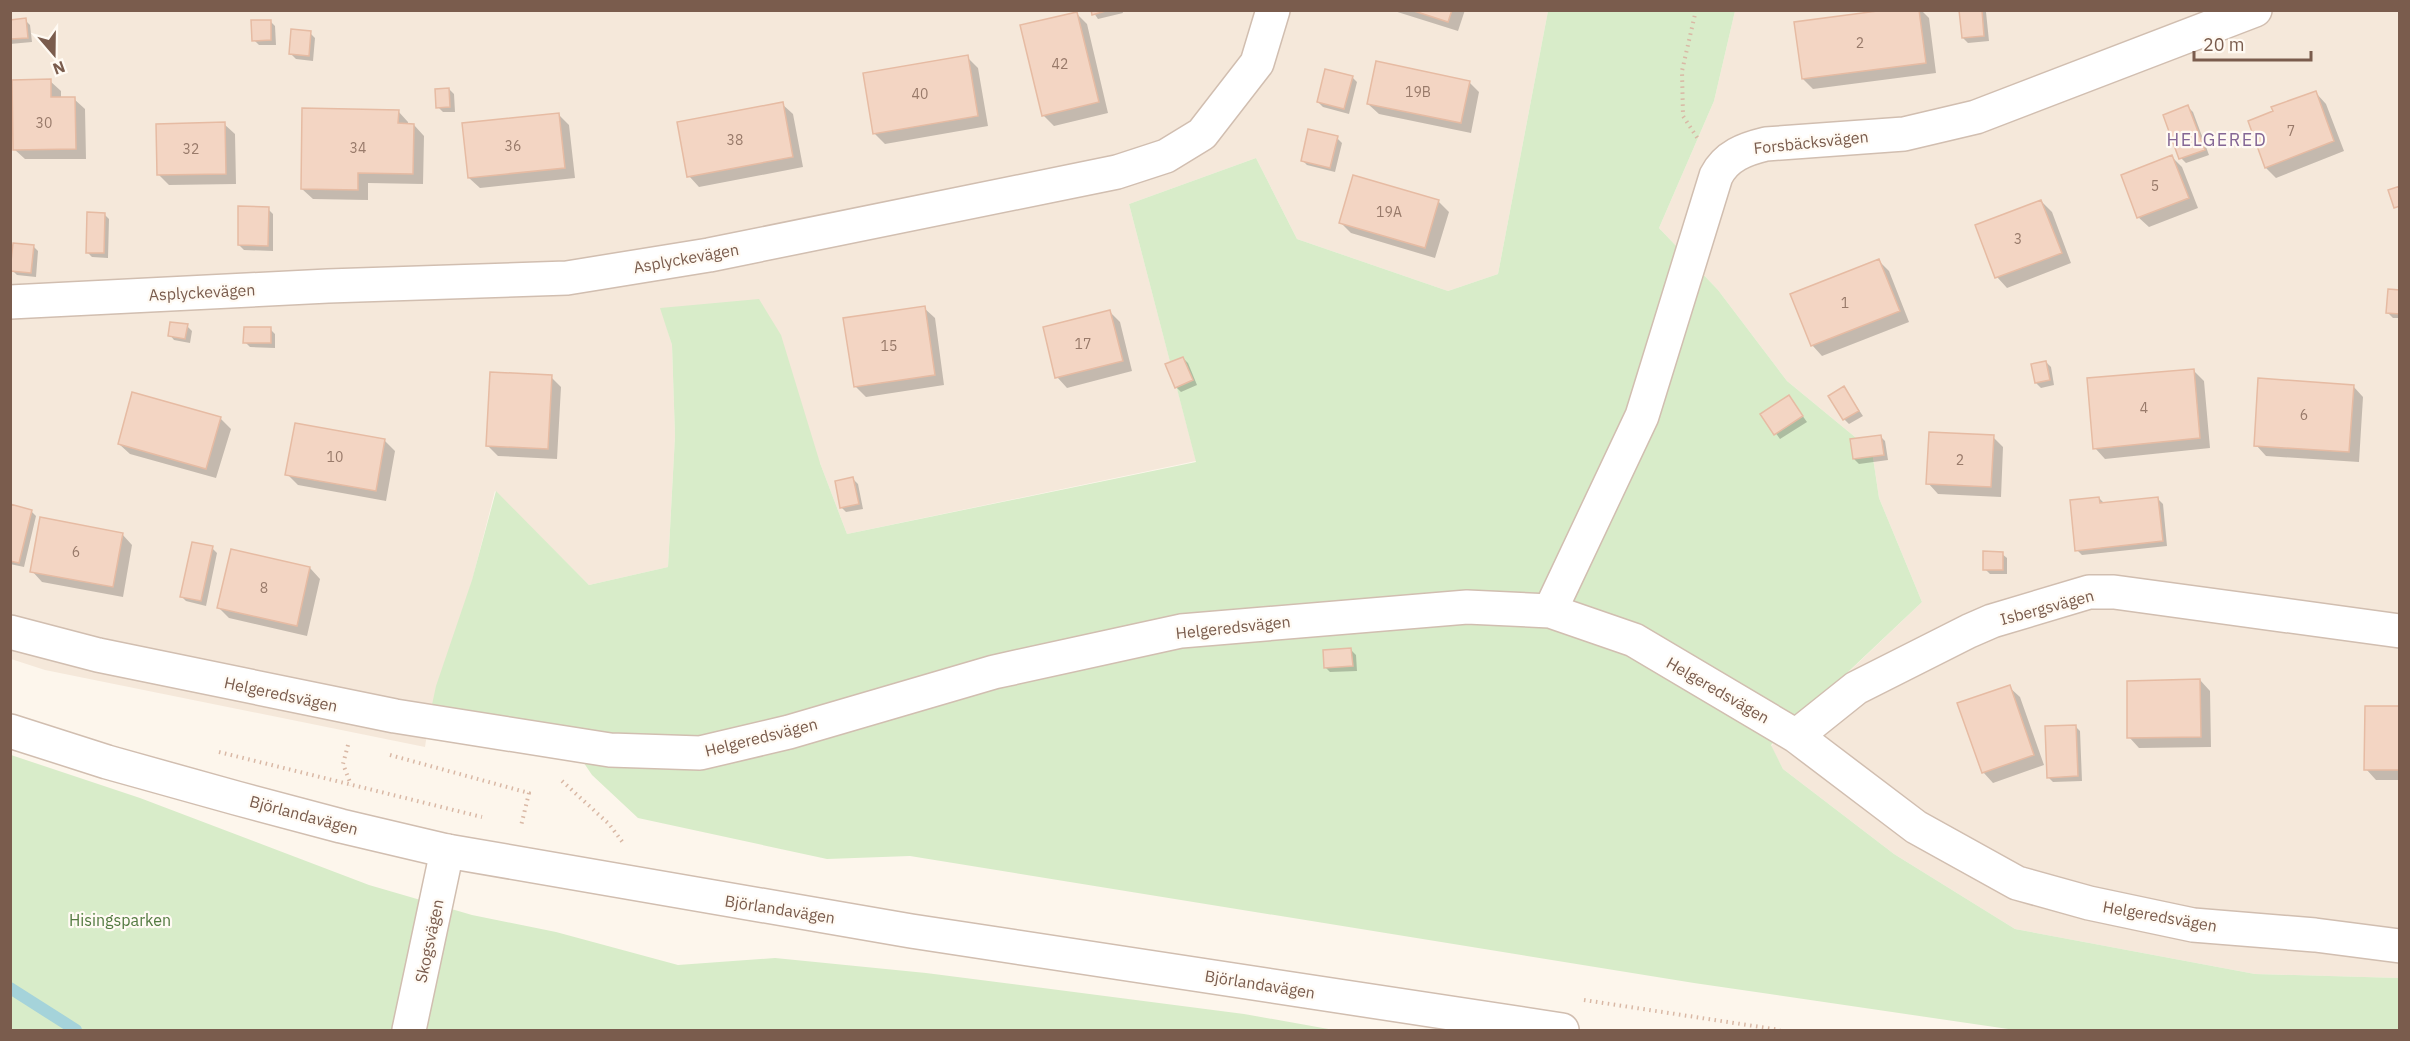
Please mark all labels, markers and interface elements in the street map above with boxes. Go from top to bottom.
north arrow [24,24,84,84]
scale bar [2194,24,2311,62]
text: 20 m [2203,33,2245,56]
house number: 2 [1856,34,1864,52]
house number: 42 [1052,55,1068,73]
text: N [50,57,68,79]
house number: 19B [1405,83,1431,101]
house number: 40 [912,85,928,103]
house number: 30 [36,114,52,132]
house number: 7 [2287,122,2295,140]
street label: Forsbäcksvägen [1753,126,1869,158]
district label: HELGERED [2167,128,2267,151]
house number: 38 [727,131,743,149]
house number: 36 [505,137,521,155]
house number: 34 [350,139,366,157]
house number: 32 [183,140,199,158]
house number: 5 [2151,177,2159,195]
house number: 19A [1376,203,1402,221]
house number: 3 [2014,230,2022,248]
street label: Asplyckevägen [632,239,740,277]
street label: Asplyckevägen [148,279,256,305]
house number: 1 [1841,294,1849,312]
house number: 17 [1075,335,1091,353]
house number: 15 [881,337,897,355]
house number: 4 [2140,399,2148,417]
house number: 6 [2300,406,2308,424]
house number: 10 [327,448,343,466]
house number: 2 [1956,451,1964,469]
house number: 6 [72,543,80,561]
house number: 8 [260,579,268,597]
street label: Isbergsvägen [1998,585,2096,629]
street label: Helgeredsvägen [1175,611,1291,643]
street label: Helgeredsvägen [1663,652,1773,728]
street label: Helgeredsvägen [222,672,340,716]
street label: Helgeredsvägen [703,713,819,761]
street label: Björlandavägen [248,791,360,839]
street label: Björlandavägen [723,890,837,928]
street label: Helgeredsvägen [2101,896,2219,936]
street label: Skogsvägen [410,897,448,985]
park label: Hisingsparken [69,910,171,930]
street label: Björlandavägen [1203,965,1317,1003]

